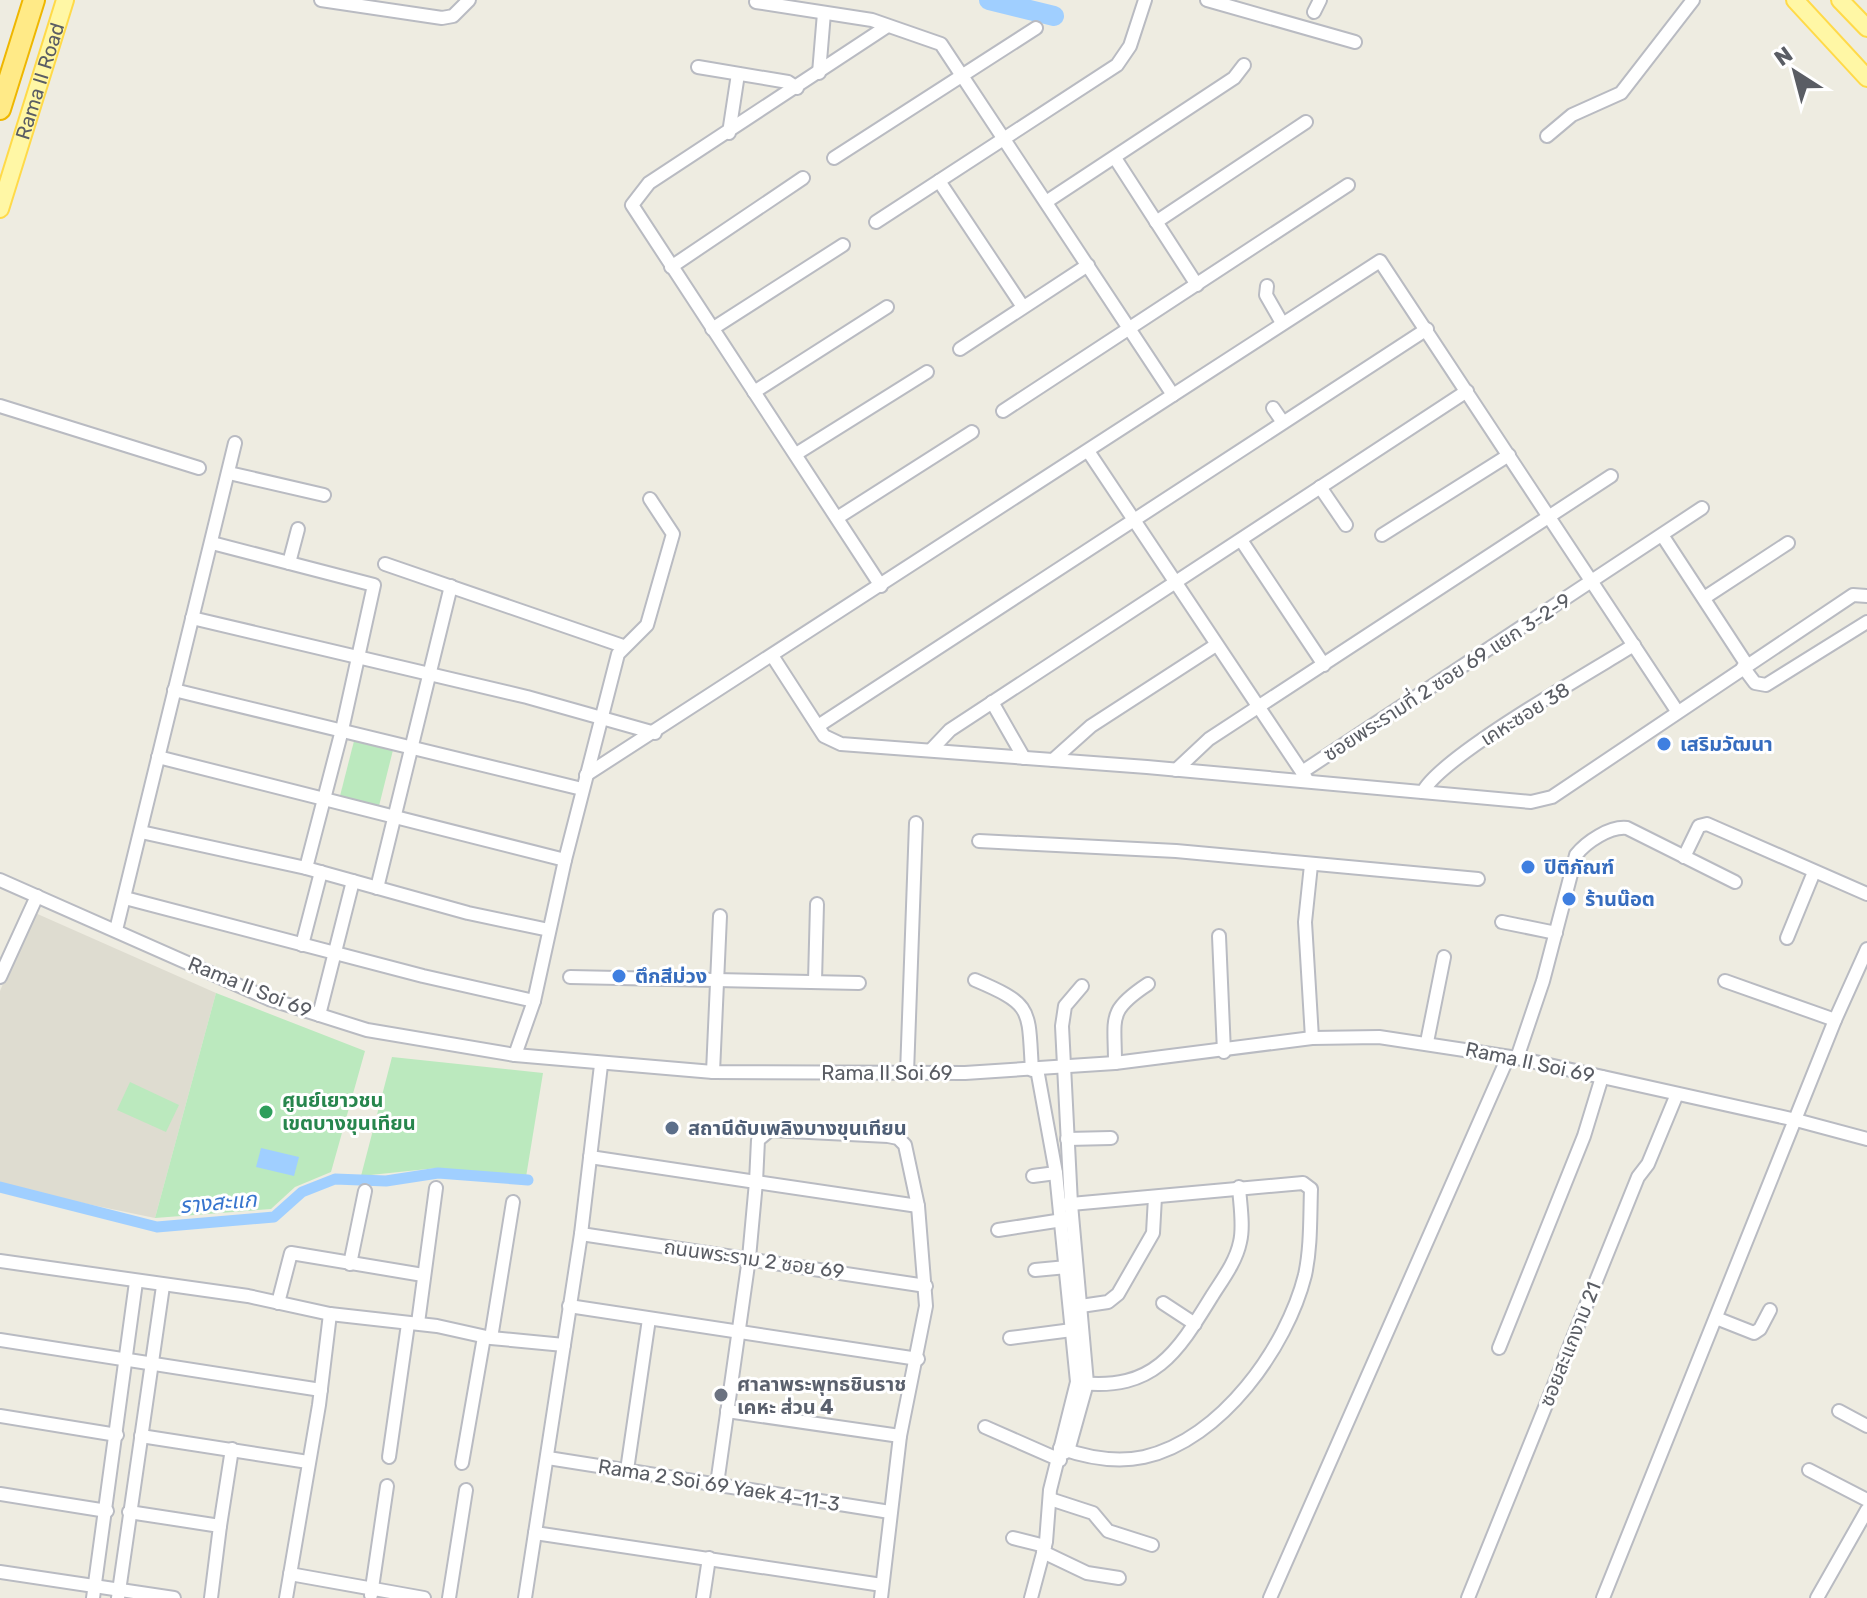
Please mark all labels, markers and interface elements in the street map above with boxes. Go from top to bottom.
street label: Rama II Road [10,20,69,142]
north arrow [1755,32,1835,112]
text: N [1769,41,1798,72]
street label: ซอยพระรามที่ 2 ซอย 69 แยก 3-2-9 [1318,586,1575,766]
street label: เคหะซอย 38 [1476,677,1574,751]
place label: เสริมวัฒนา [1680,732,1773,756]
marker: เสริมวัฒนา [1655,735,1673,753]
place label: ปิติภัณฑ์ [1544,855,1614,879]
marker: ปิติภัณฑ์ [1519,858,1537,876]
place label: ร้านน๊อต [1585,887,1655,911]
marker: ร้านน๊อต [1560,890,1578,908]
street label: Rama II Soi 69 [185,951,315,1023]
place label: ตึกสีม่วง [635,964,707,988]
marker: ตึกสีม่วง [610,967,628,985]
street label: Rama II Soi 69 [1463,1037,1597,1087]
street label: Rama II Soi 69 [821,1061,953,1085]
place label: ศูนย์เยาวชน เขตบางขุนเทียน [282,1088,416,1135]
marker: ศูนย์เยาวชน เขตบางขุนเทียน [257,1103,275,1121]
place label: สถานีดับเพลิงบางขุนเทียน [688,1116,907,1140]
marker: สถานีดับเพลิงบางขุนเทียน [663,1119,681,1137]
water label: รางสะแก [178,1186,258,1219]
street label: ถนนพระราม 2 ซอย 69 [662,1234,846,1284]
street label: ซอยสะแกงาม 21 [1534,1278,1606,1410]
place label: ศาลาพระพุทธชินราช เคหะ ส่วน 4 [737,1372,906,1419]
marker: ศาลาพระพุทธชินราช เคหะ ส่วน 4 [712,1386,730,1404]
street label: Rama 2 Soi 69 Yaek 4-11-3 [596,1454,842,1516]

